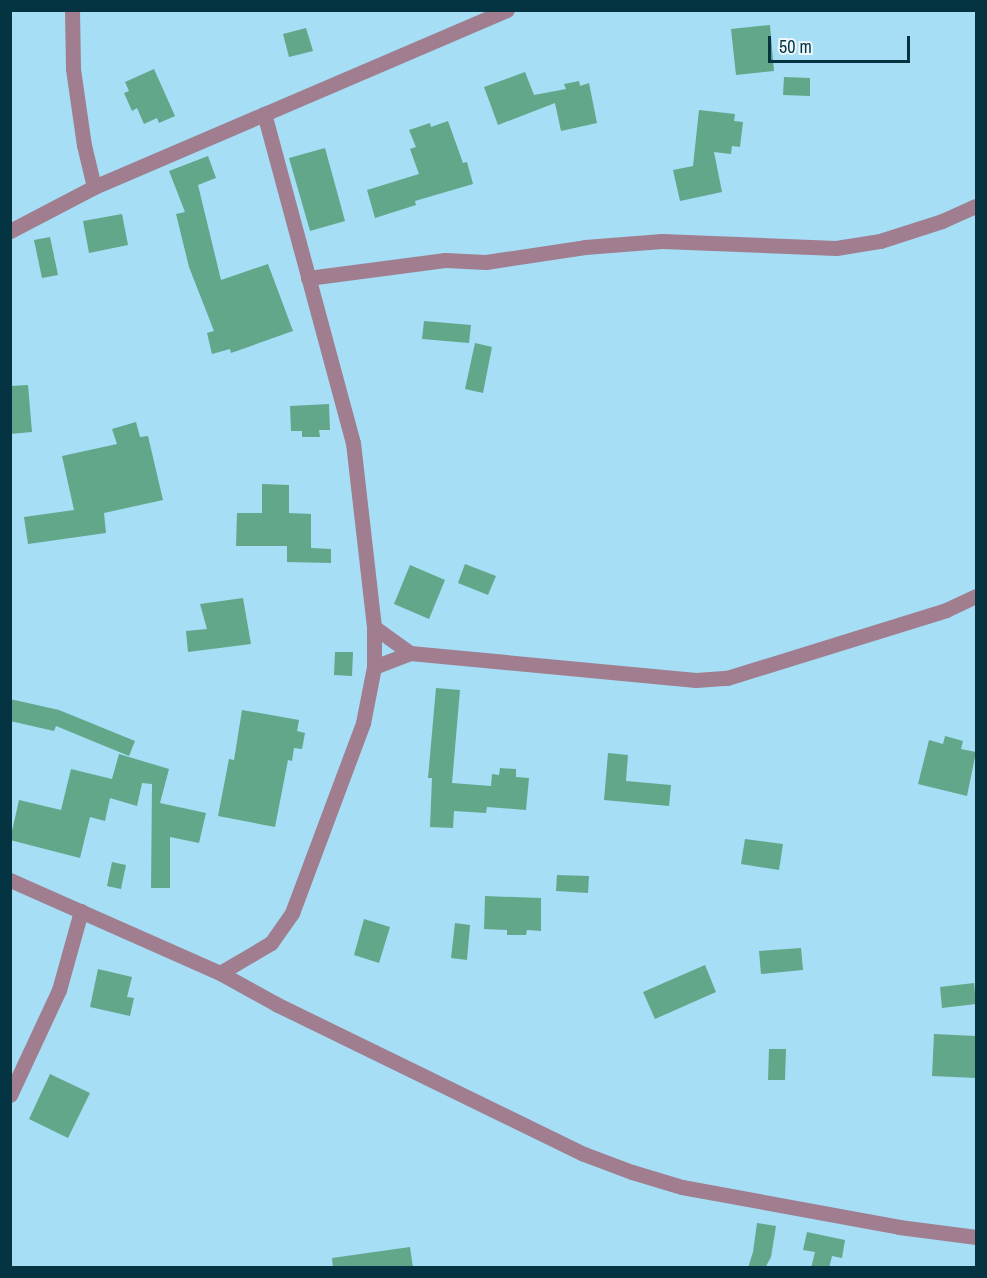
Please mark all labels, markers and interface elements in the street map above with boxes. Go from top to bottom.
scale bar [771,24,914,62]
text: 50 m [779,34,812,59]

